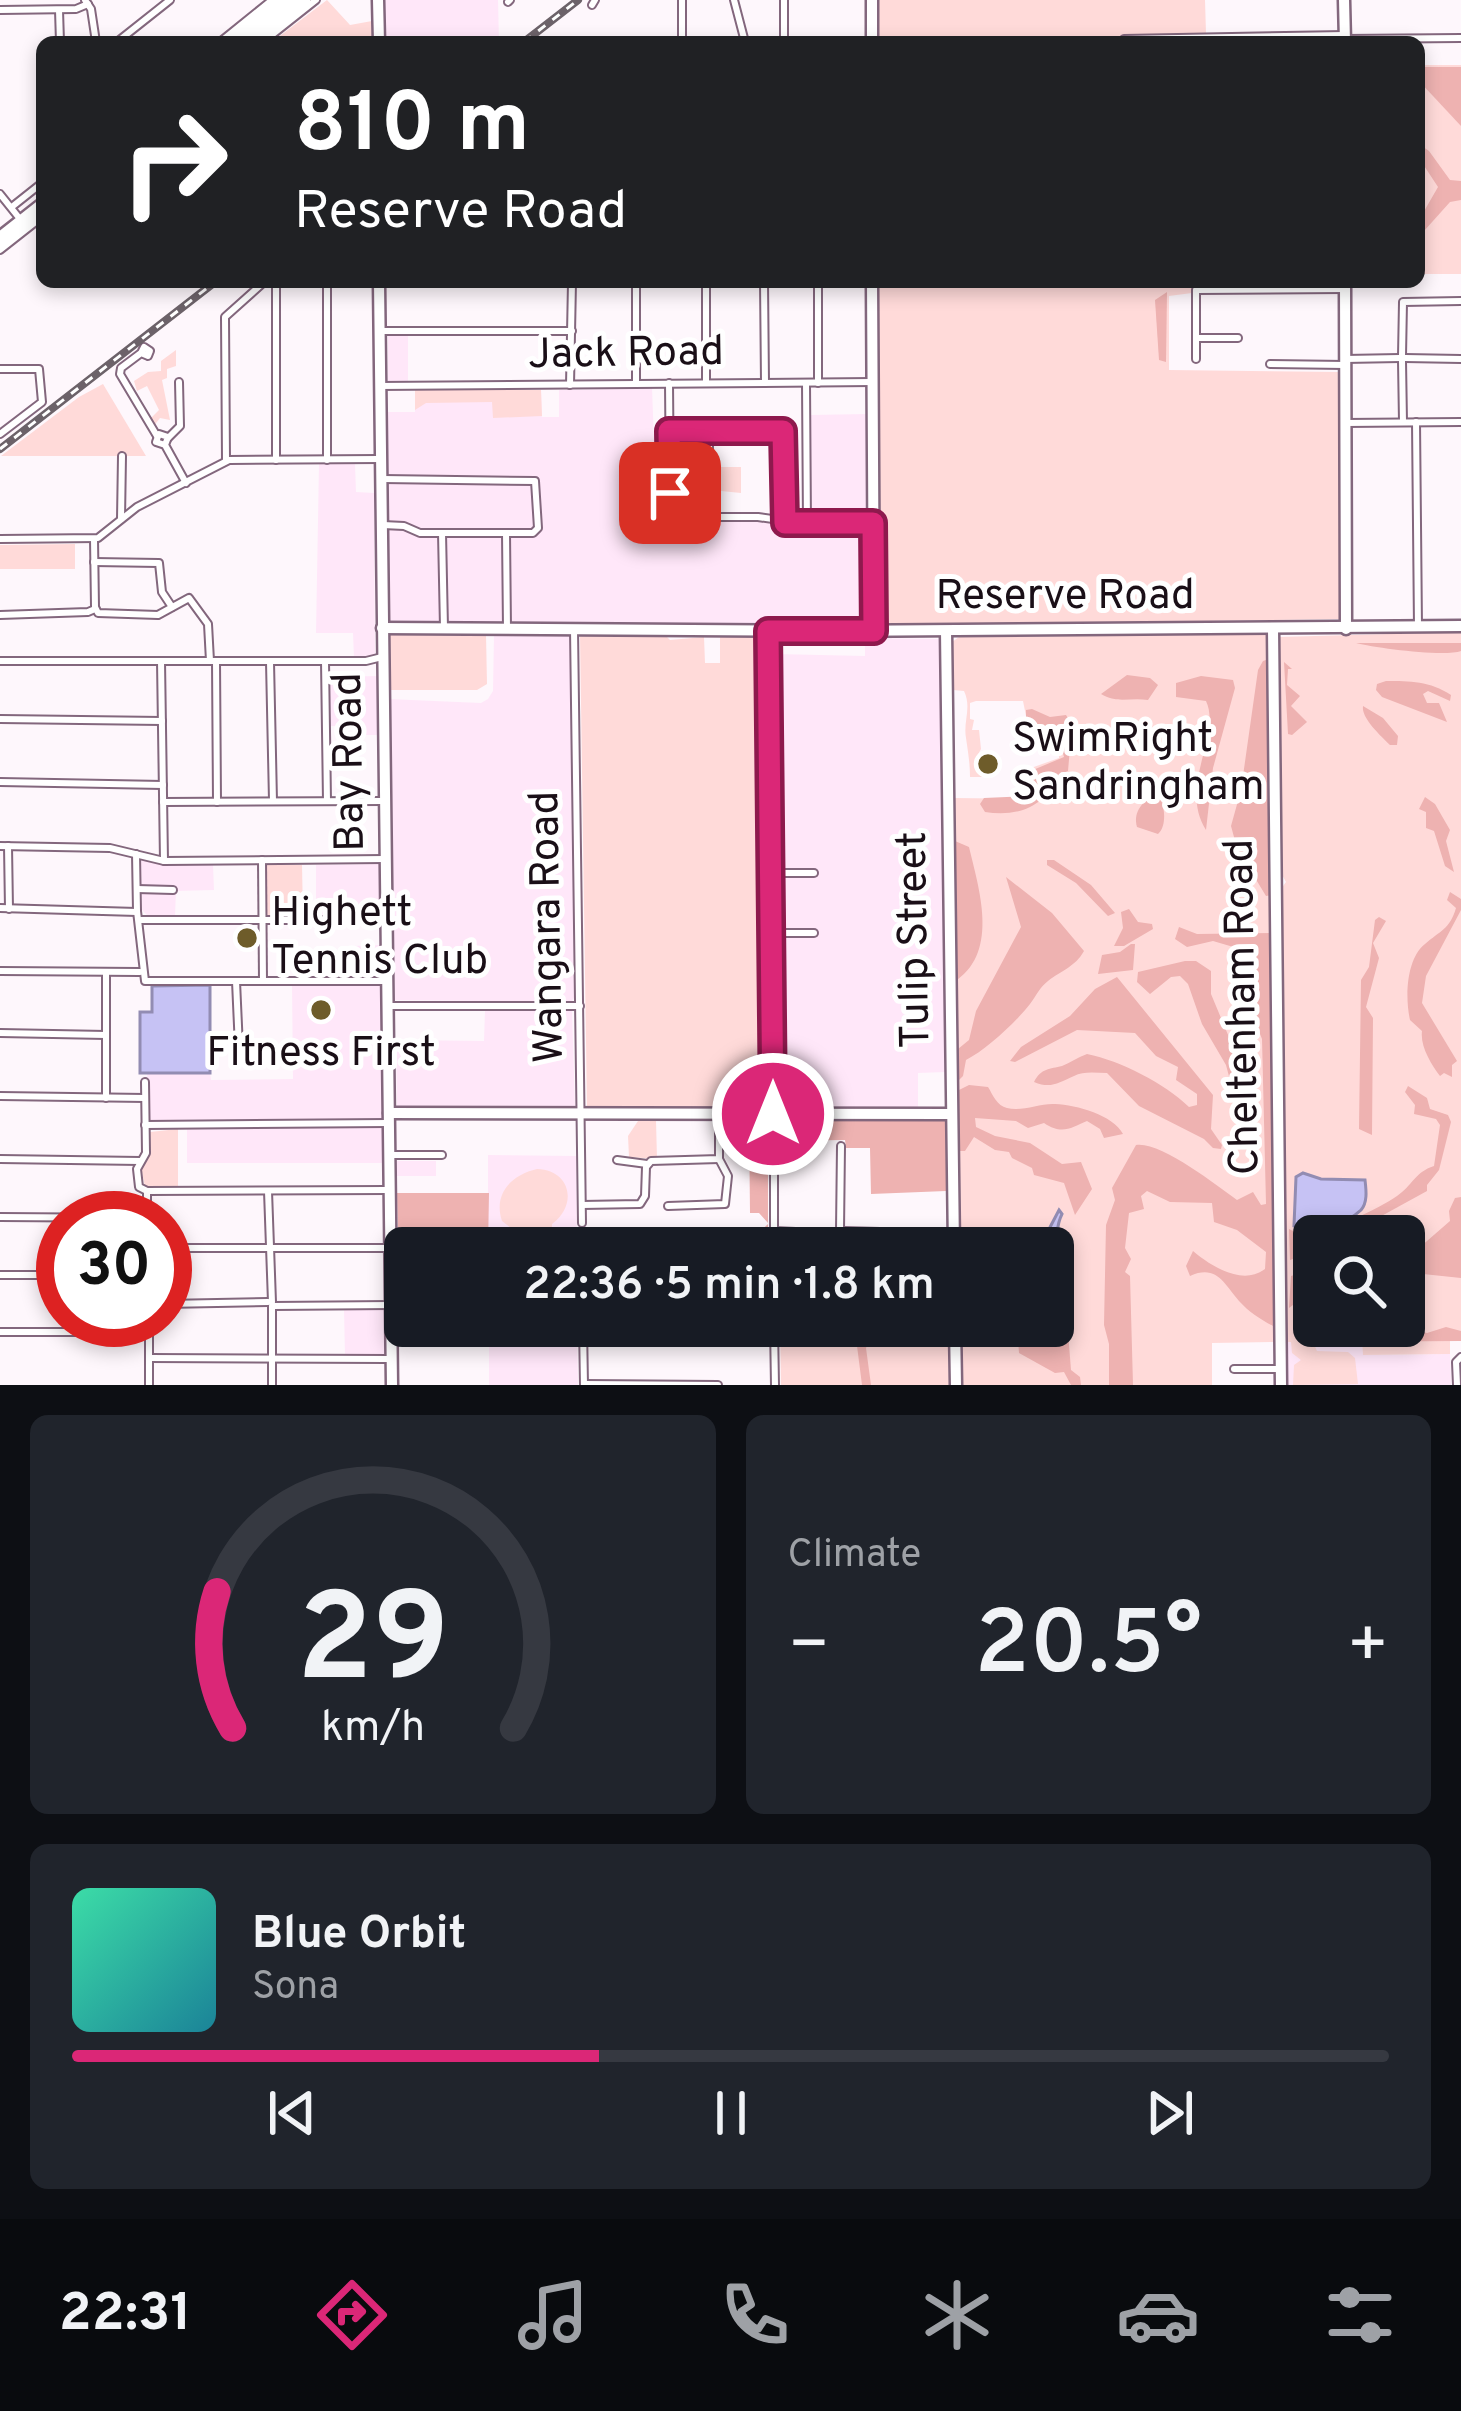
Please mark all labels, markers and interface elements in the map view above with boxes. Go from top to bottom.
text: 810 m [294,75,530,181]
icon: right [96,84,252,240]
text: Reserve Road [294,179,627,248]
street label: Jack Road [528,327,724,383]
pin [619,442,721,544]
icon: arrive [637,460,703,526]
street label: Reserve Road [935,571,1195,624]
street label: Bay Road [323,672,379,852]
place label: SwimRight Sandringham [1012,714,1264,815]
marker: SwimRight Sandringham [975,751,1001,777]
street label: Wangara Road [520,790,578,1064]
street label: Tulip Street [888,831,944,1049]
street label: Cheltenham Road [1215,838,1273,1176]
place label: Highett Tennis Club [271,888,488,989]
marker: Highett Tennis Club [234,925,260,951]
marker: Fitness First [308,997,334,1023]
place label: Fitness First [206,1028,436,1081]
position arrow [710,1051,836,1177]
speed limit sign: 30 [36,1191,192,1347]
map controls [1293,1215,1425,1347]
button: search [1293,1215,1425,1347]
text: 22:36 · 5 min · 1.8 km [523,1258,935,1315]
text: Climate [788,1532,921,1581]
text: 29 [296,1567,449,1725]
text: 20.5° [974,1592,1202,1705]
text: − [788,1607,830,1690]
text: + [1346,1607,1389,1690]
text: km/h [321,1701,425,1755]
text: Blue Orbit [252,1907,466,1964]
text: Sona [252,1964,339,2013]
icon: previous [259,2080,325,2146]
icon: pause [698,2080,764,2146]
icon: next [1137,2080,1203,2146]
icon: directions [310,2273,394,2357]
icon: music [511,2273,595,2357]
icon: phone [713,2273,797,2357]
icon: climate [915,2273,999,2357]
icon: car [1116,2273,1200,2357]
icon: filters [1318,2273,1402,2357]
text: 22:31 [59,2281,192,2350]

